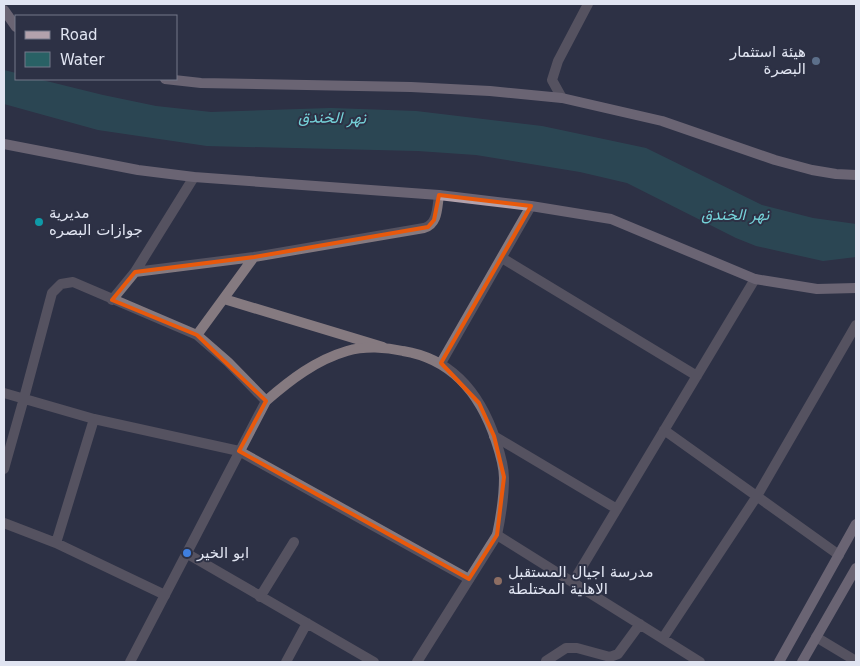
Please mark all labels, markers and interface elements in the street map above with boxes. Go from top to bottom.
legend [15,15,178,80]
text: Road [60,26,98,44]
place label: هيئة استثمار البصرة [729,43,806,78]
text: Water [60,51,105,69]
marker: هيئة استثمار البصرة [810,55,822,67]
water label: نهر الخندق [298,107,368,129]
place label: مديرية جوازات البصره [49,204,143,239]
water label: نهر الخندق [701,205,770,225]
marker: مديرية جوازات البصره [33,216,45,228]
place label: ابو الخير [196,544,249,562]
marker: ابو الخير [181,547,193,559]
place label: مدرسة اجيال المستقبل الاهلية المختلطة [508,563,654,598]
marker: مدرسة اجيال المستقبل الاهلية المختلطة [492,575,504,587]

